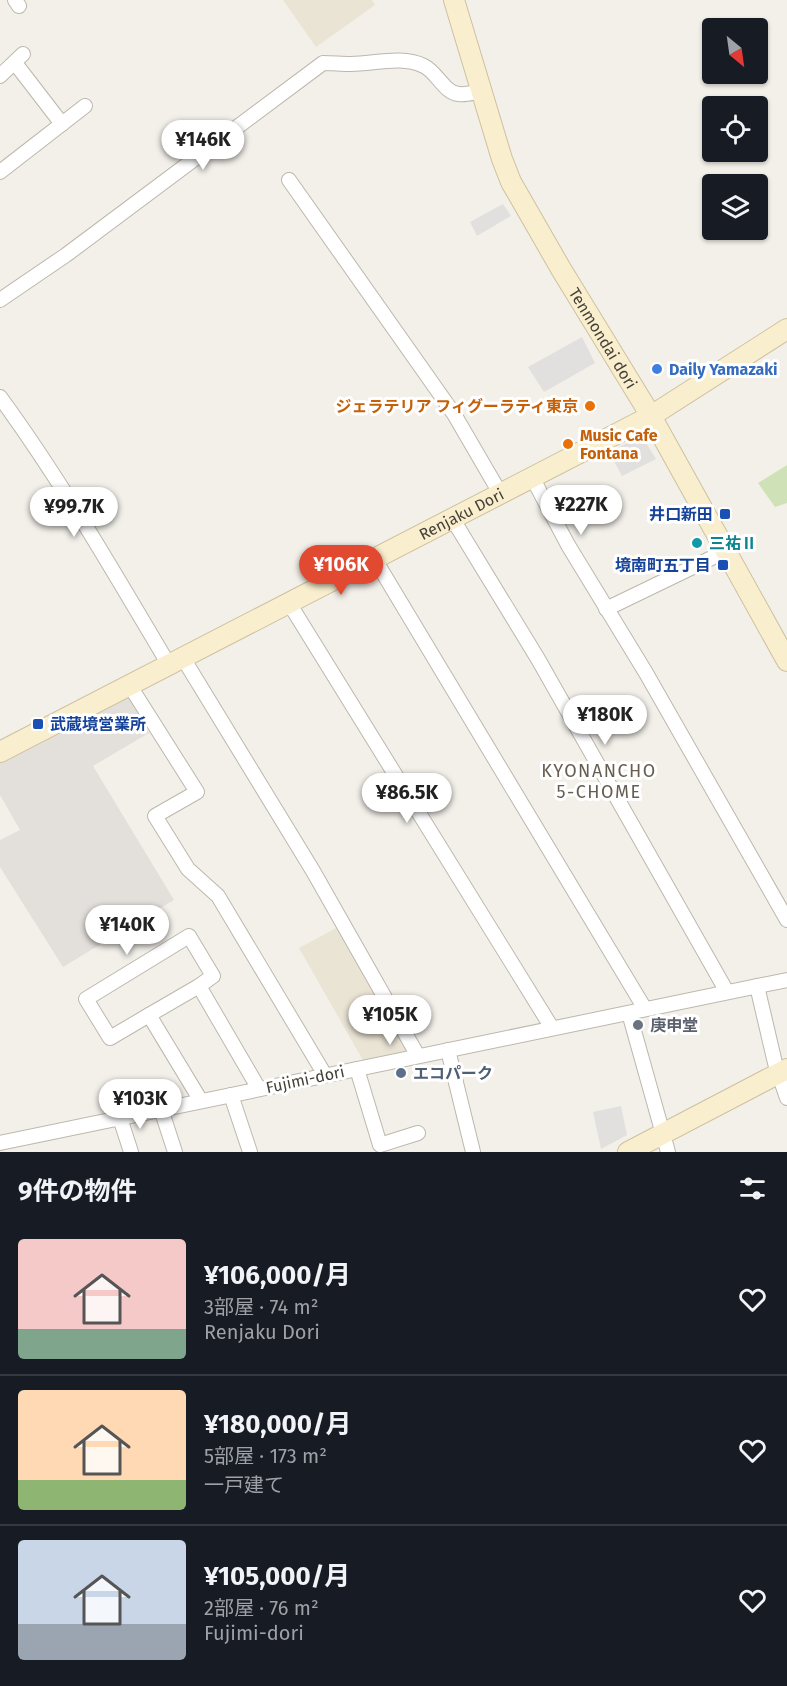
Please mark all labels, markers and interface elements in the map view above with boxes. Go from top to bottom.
north arrow [702,18,768,84]
map controls [702,18,768,240]
button: locate [702,96,768,162]
pin: ¥146K [161,120,245,171]
text: ¥146K [175,127,231,151]
button: layers [702,174,768,240]
street label: Tenmondai dori [565,284,641,392]
place label: Daily Yamazaki [669,360,778,379]
marker: Daily Yamazaki [650,362,664,376]
place label: ジェラテリア フィグーラティ東京 [335,397,578,416]
marker: ジェラテリア フィグーラティ東京 [583,399,597,413]
place label: Music Cafe Fontana [580,426,658,463]
marker: Music Cafe Fontana [561,437,575,451]
street label: Renjaku Dori [416,485,507,544]
pin: ¥227K [539,485,623,536]
pin: ¥99.7K [25,487,123,538]
text: ¥227K [554,492,608,516]
text: ¥99.7K [44,494,104,518]
place label: 井口新田 [649,505,713,524]
marker: 井口新田 [718,507,732,521]
place label: 三祐Ⅱ [709,534,757,553]
marker: 三祐Ⅱ [690,536,704,550]
pin: ¥106K [299,545,383,596]
text: ¥106K [313,552,369,576]
place label: 境南町五丁目 [615,556,711,575]
marker: 境南町五丁目 [716,558,730,572]
pin: ¥180K [563,695,647,746]
text: ¥180K [577,702,633,726]
place label: 武蔵境営業所 [50,715,146,734]
marker: 武蔵境営業所 [31,717,45,731]
district label: KYONANCHO 5-CHOME [541,760,657,803]
pin: ¥86.5K [358,773,456,824]
text: ¥86.5K [376,780,438,804]
pin: ¥140K [85,905,169,956]
text: ¥140K [99,912,155,936]
pin: ¥105K [348,995,432,1046]
text: ¥105K [362,1002,418,1026]
place label: 庚申堂 [650,1016,698,1035]
marker: 庚申堂 [631,1018,645,1032]
street label: Fujimi-dori [264,1062,346,1097]
place label: エコパーク [413,1064,493,1083]
marker: エコパーク [394,1066,408,1080]
pin: ¥103K [98,1079,182,1130]
text: ¥103K [113,1086,167,1110]
icon: filters [736,1172,769,1205]
text: 9件の物件 [18,1176,137,1207]
text: ¥106,000/月 [204,1260,351,1291]
icon: home [66,1263,138,1335]
icon: heart [736,1283,769,1316]
text: 3部屋 · 74 m² [204,1295,318,1319]
text: Renjaku Dori [204,1320,320,1344]
text: ¥180,000/月 [204,1409,351,1440]
icon: home [66,1414,138,1486]
icon: heart [736,1434,769,1467]
text: 5部屋 · 173 m² [204,1444,327,1468]
text: 一戸建て [204,1473,284,1497]
text: ¥105,000/月 [204,1561,350,1592]
icon: home [66,1564,138,1636]
icon: heart [736,1584,769,1617]
text: 2部屋 · 76 m² [204,1596,319,1620]
text: Fujimi-dori [204,1621,304,1645]

